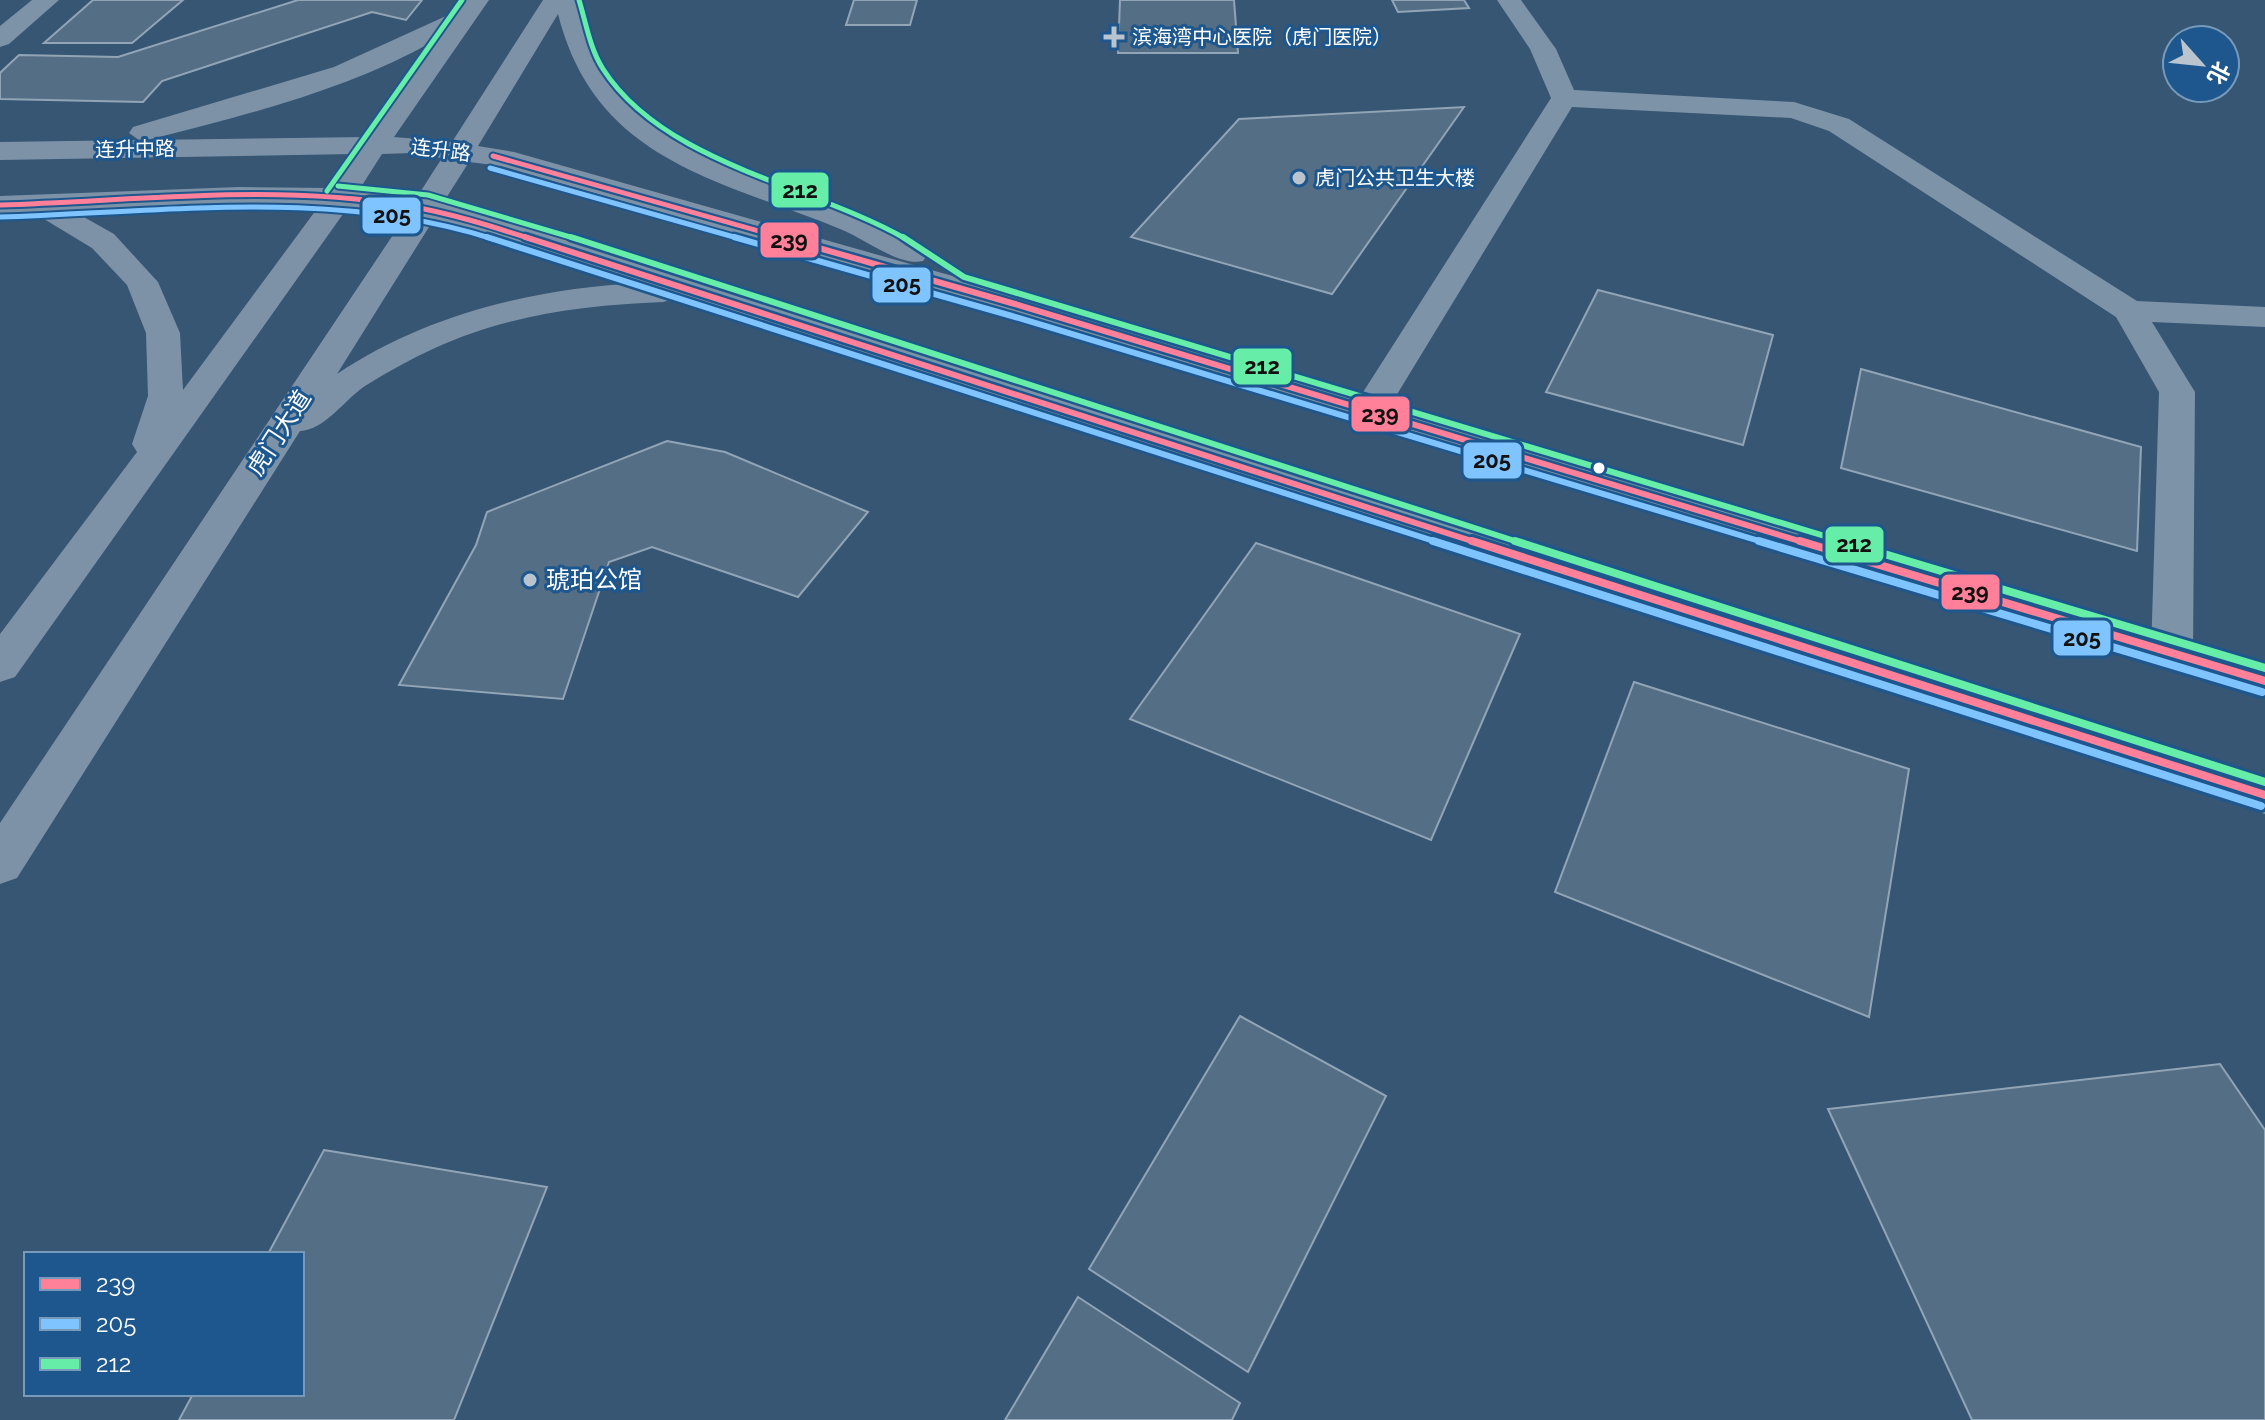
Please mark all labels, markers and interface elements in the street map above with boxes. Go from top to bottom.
north arrow [2161,24,2241,104]
place label: 滨海湾中心医院（虎门医院） [1132,25,1392,49]
marker: 滨海湾中心医院（虎门医院） [1103,26,1125,48]
text: 北 [2202,57,2235,89]
street label: 连升路 [410,134,472,166]
street label: 连升中路 [95,136,175,162]
place label: 虎门公共卫生大楼 [1315,166,1475,190]
marker: 虎门公共卫生大楼 [1290,169,1308,187]
line badge: 212 [770,171,830,209]
text: 212 [782,177,818,203]
line badge: 205 [361,196,422,235]
text: 205 [373,202,411,228]
line badge: 239 [759,221,820,259]
text: 239 [770,227,808,253]
line badge: 205 [871,266,932,304]
text: 205 [883,271,921,297]
line badge: 212 [1232,347,1293,386]
text: 212 [1244,353,1280,379]
street label: 虎门大道 [240,385,317,481]
line badge: 239 [1350,395,1411,433]
text: 239 [1361,401,1399,427]
line badge: 205 [1462,441,1523,480]
text: 205 [1473,447,1511,473]
unlabelled marker [1591,460,1607,476]
line badge: 212 [1824,525,1885,564]
text: 212 [1836,531,1872,557]
place label: 琥珀公馆 [546,565,642,594]
marker: 琥珀公馆 [521,571,539,589]
line badge: 239 [1940,573,2001,611]
text: 239 [1951,579,1989,605]
line badge: 205 [2052,619,2112,657]
text: 205 [2063,625,2101,651]
legend [24,1252,304,1396]
text: 239 [96,1269,135,1298]
text: 205 [96,1309,136,1338]
text: 212 [96,1349,131,1378]

